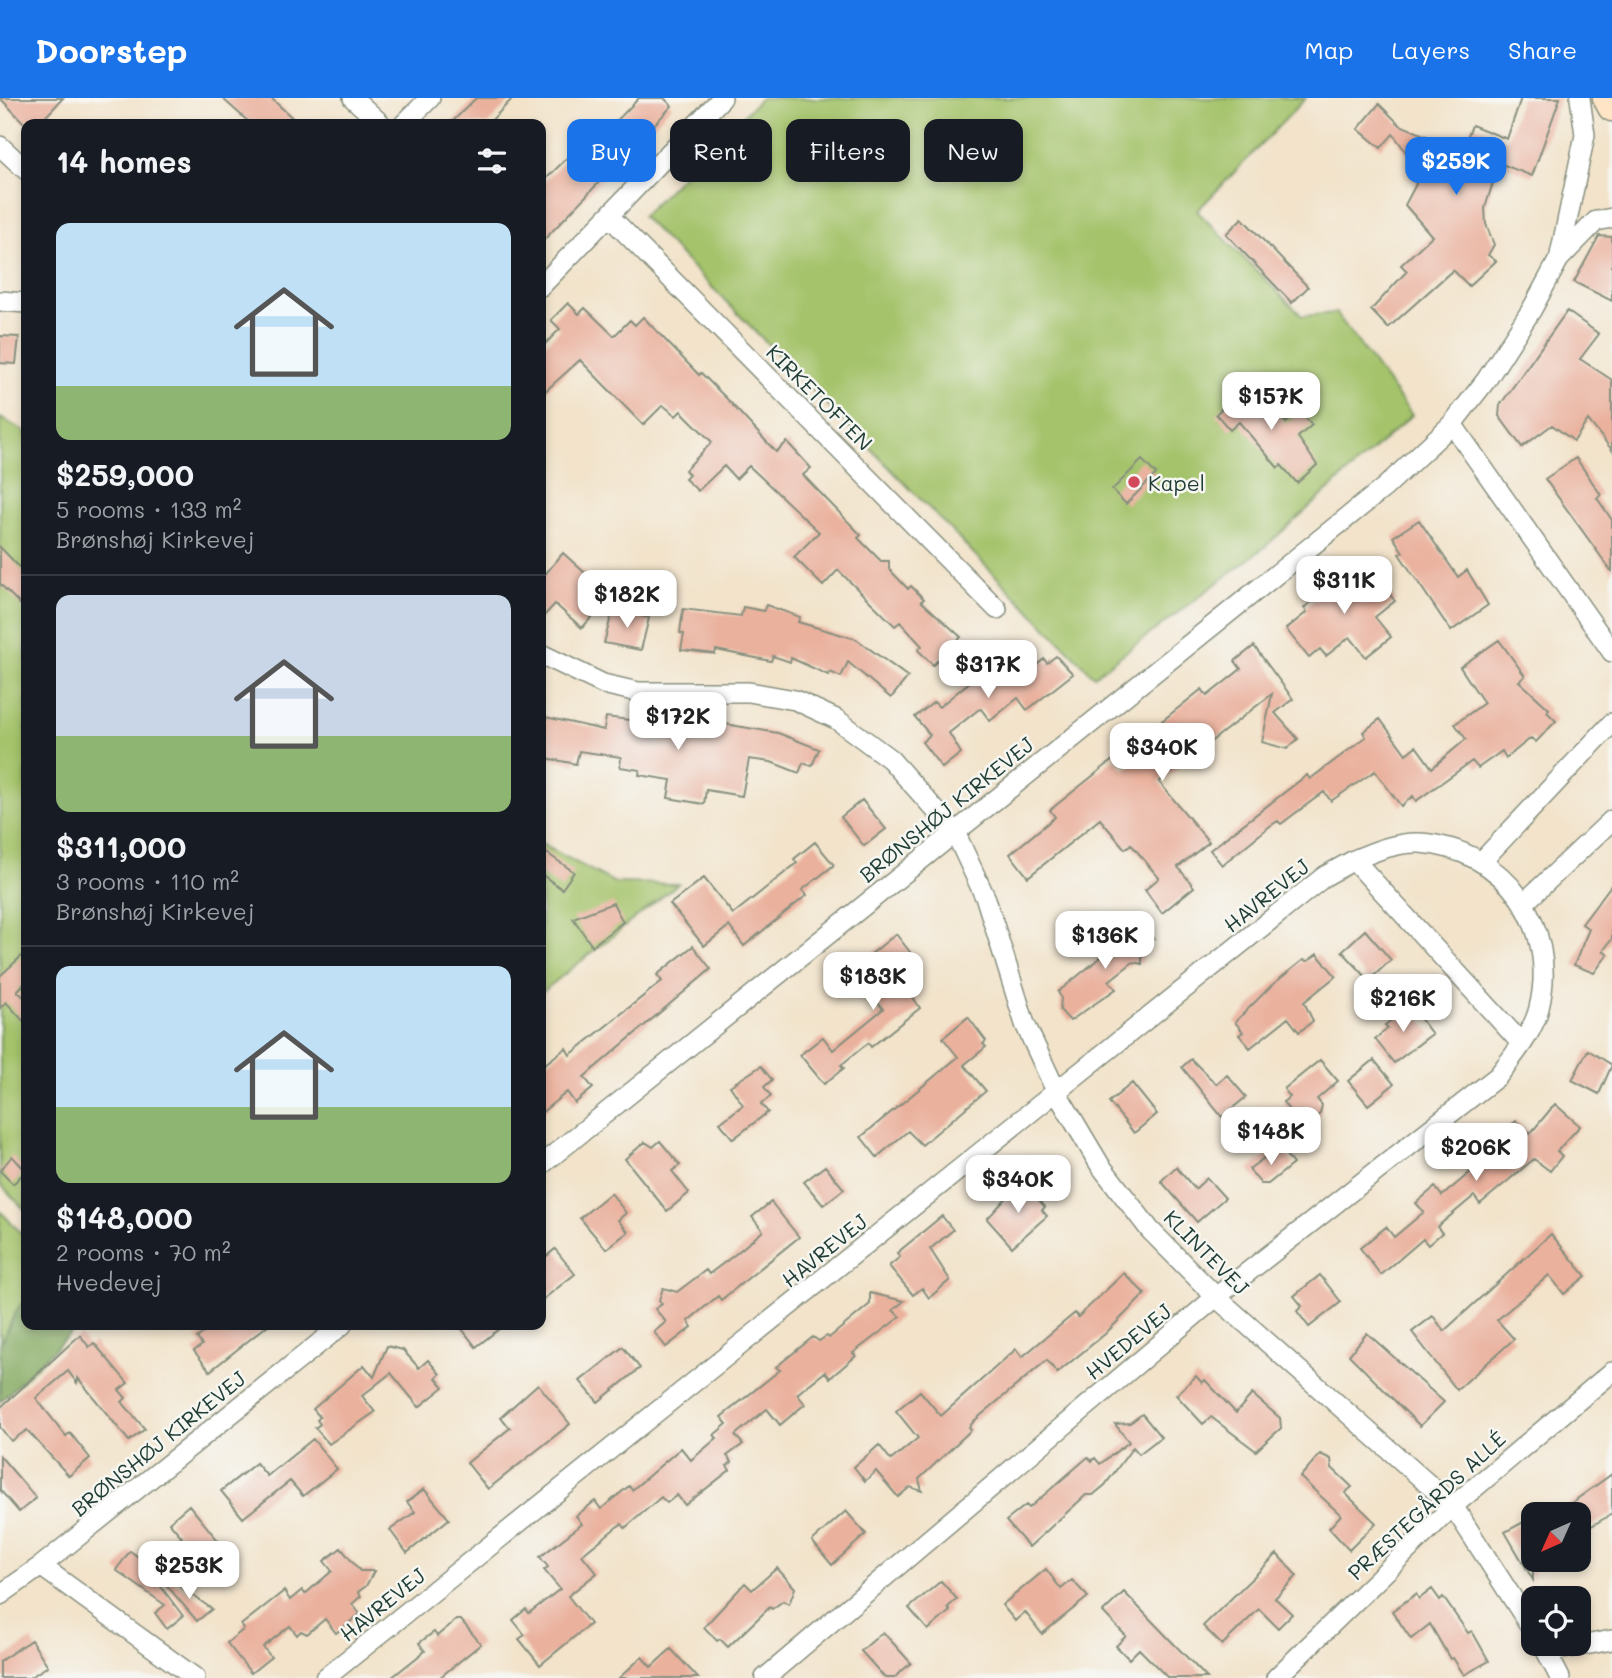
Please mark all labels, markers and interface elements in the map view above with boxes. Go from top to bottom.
text: Doorstep [35,28,188,71]
text: Map [1305,34,1353,65]
text: Layers [1391,34,1470,65]
text: Share [1508,34,1577,65]
chip: Buy [567,119,656,182]
chip: Rent [670,119,772,182]
chip: Filters [786,119,910,182]
chip: New [924,119,1023,182]
pin: $259K [1407,138,1505,197]
text: 14 homes [56,141,192,181]
icon: filters [473,142,511,180]
text: $259K [1421,145,1491,175]
icon: home [221,269,347,395]
street label: KIRKETOFTEN [761,338,879,456]
pin: $157K [1222,372,1320,432]
text: $157K [1238,380,1304,410]
text: $259,000 [56,454,194,494]
place label: Kapel [1148,469,1205,496]
marker: Kapel [1126,474,1142,490]
text: 5 rooms · 133 m² [56,494,241,524]
text: Brønshøj Kirkevej [56,524,255,554]
pin: $311K [1295,556,1393,616]
text: $311K [1312,564,1376,594]
pin: $182K [578,570,676,630]
text: $182K [594,578,660,608]
pin: $317K [939,640,1037,700]
icon: home [221,641,347,767]
text: $317K [955,648,1021,678]
pin: $172K [629,692,727,752]
text: $172K [645,700,711,730]
pin: $340K [1113,724,1211,783]
street label: BRØNSHØJ KIRKEVEJ [853,730,1039,888]
text: $340K [1126,731,1198,761]
text: $311,000 [56,826,186,866]
street label: HAVREVEJ [1218,852,1315,938]
text: 3 rooms · 110 m² [56,866,239,896]
text: Brønshøj Kirkevej [56,896,255,926]
pin: $136K [1056,912,1154,971]
text: $136K [1071,919,1139,949]
pin: $183K [824,953,922,1012]
text: $183K [839,960,907,990]
pin: $216K [1354,974,1452,1034]
text: $216K [1370,982,1436,1012]
icon: home [221,1012,347,1138]
pin: $148K [1222,1108,1320,1167]
text: $148K [1237,1115,1305,1145]
pin: $206K [1427,1124,1525,1183]
text: $206K [1441,1131,1511,1161]
pin: $340K [969,1156,1067,1215]
text: $340K [982,1163,1054,1193]
text: $148,000 [56,1197,193,1237]
street label: KLINTEVEJ [1159,1204,1256,1301]
street label: HAVREVEJ [776,1207,873,1293]
text: 2 rooms · 70 m² [56,1237,231,1267]
text: Hvedevej [56,1267,162,1297]
street label: HVEDEVEJ [1079,1297,1177,1385]
street label: BRØNSHØJ KIRKEVEJ [65,1364,251,1522]
street label: PRÆSTEGÅRDS ALLÉ [1341,1425,1511,1585]
north arrow [1521,1502,1591,1572]
map controls [1521,1502,1591,1656]
pin: $253K [140,1542,238,1601]
text: $253K [154,1549,224,1579]
street label: HAVREVEJ [334,1561,431,1647]
button: locate [1521,1586,1591,1656]

